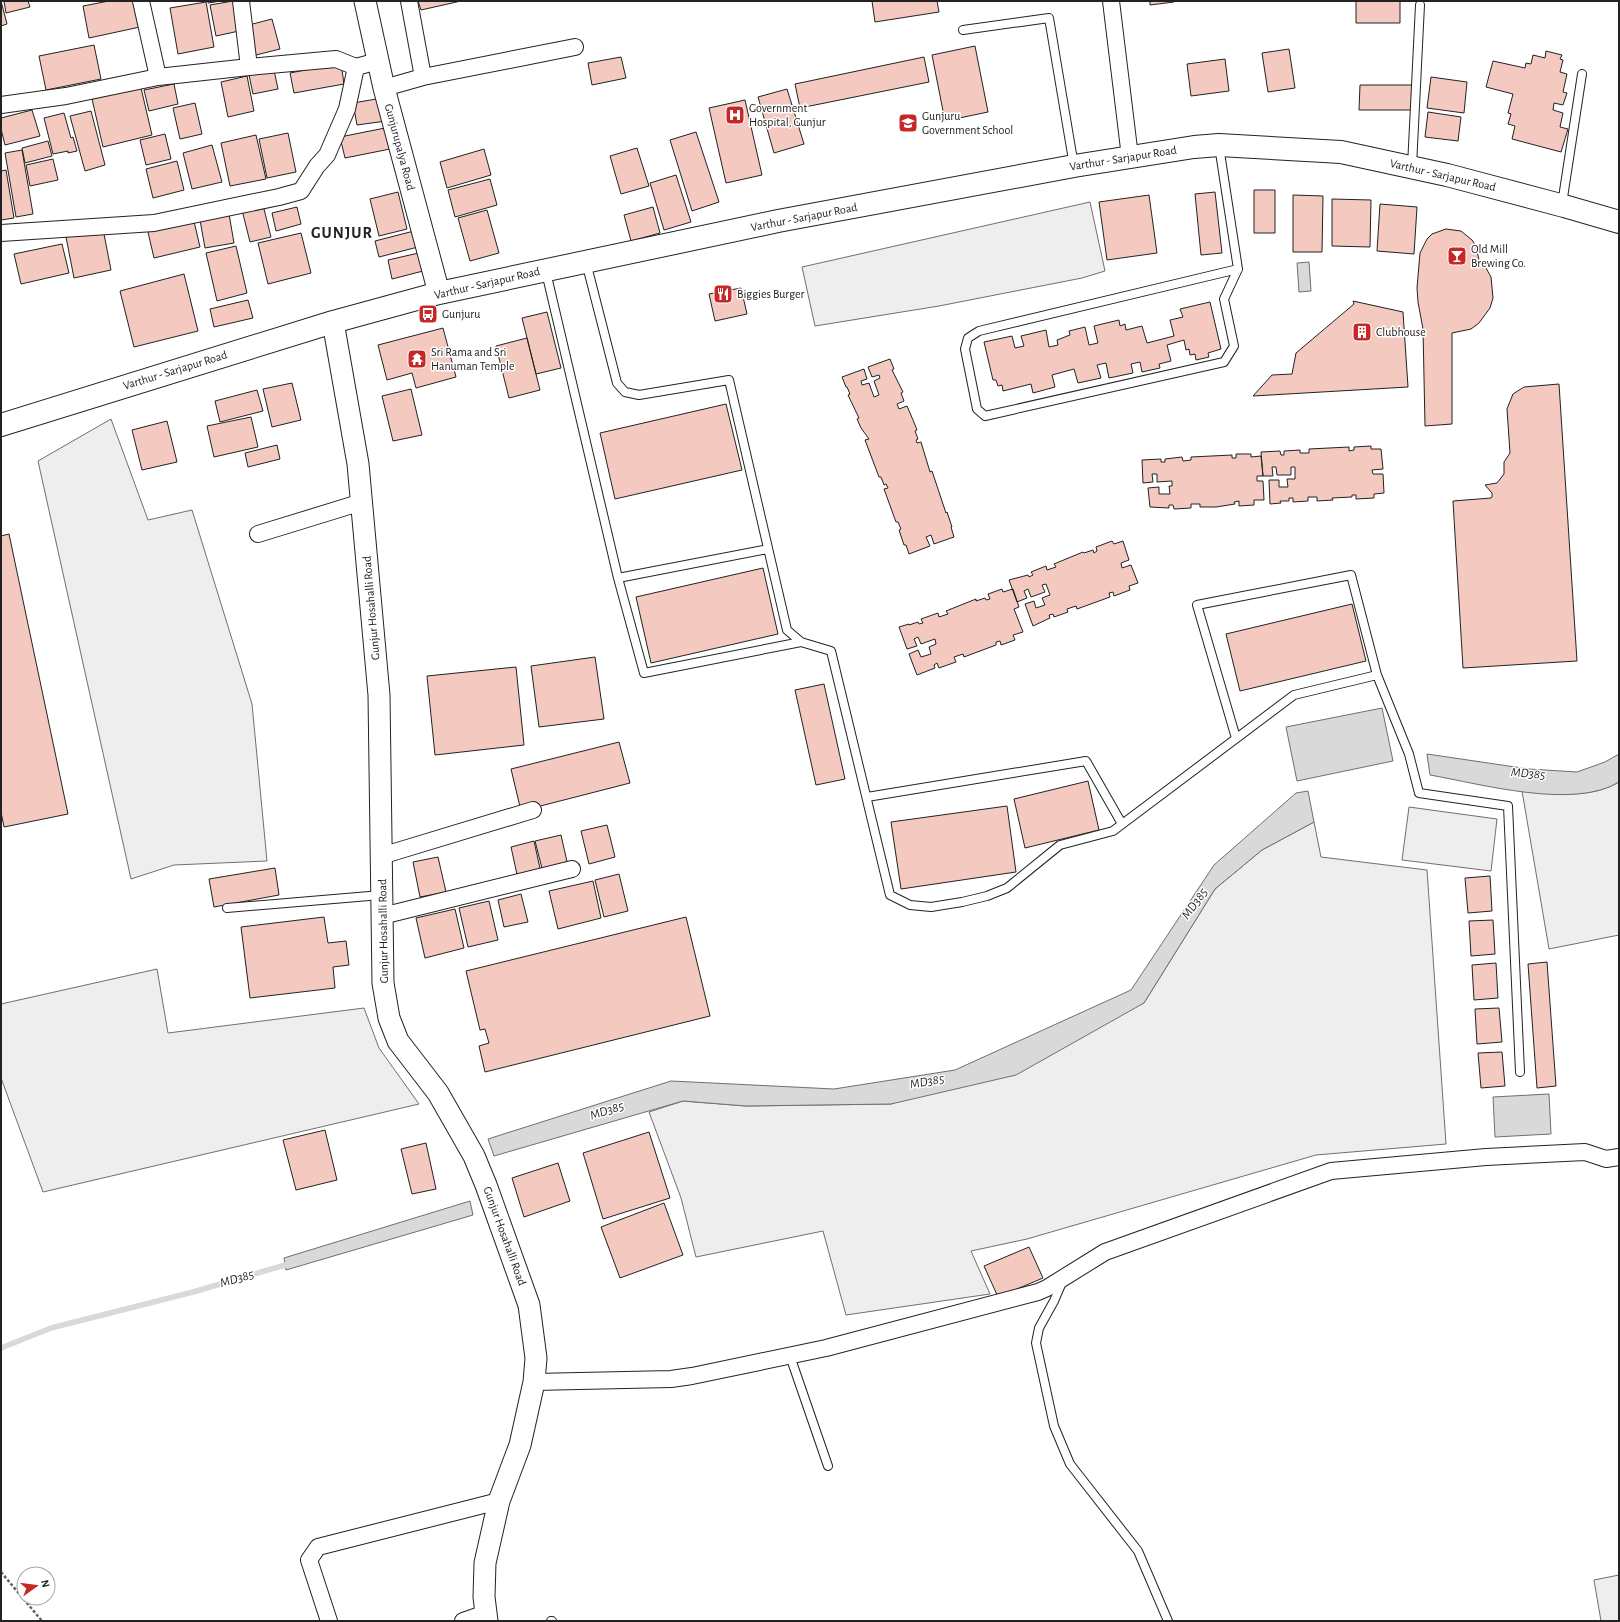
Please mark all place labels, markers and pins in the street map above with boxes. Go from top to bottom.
place label: Government Hospital, Gunjur [749,102,826,129]
hospital icon: Government Hospital, Gunjur [724,104,746,126]
place label: Gunjuru Government School [922,110,1013,136]
school or university icon: Gunjuru Government School [897,112,919,134]
place label: Old Mill Brewing Co. [1471,243,1526,269]
bar icon: Old Mill Brewing Co. [1446,245,1468,267]
restaurant icon: Biggies Burger [712,283,734,305]
place label: Biggies Burger [737,288,805,300]
bus stop icon: Gunjuru [417,303,439,325]
place label: Gunjuru [442,308,480,321]
building icon: Clubhouse [1351,321,1373,343]
place label: Clubhouse [1376,326,1426,338]
place label: Sri Rama and Sri Hanuman Temple [431,346,515,372]
temple icon: Sri Rama and Sri Hanuman Temple [406,348,428,370]

